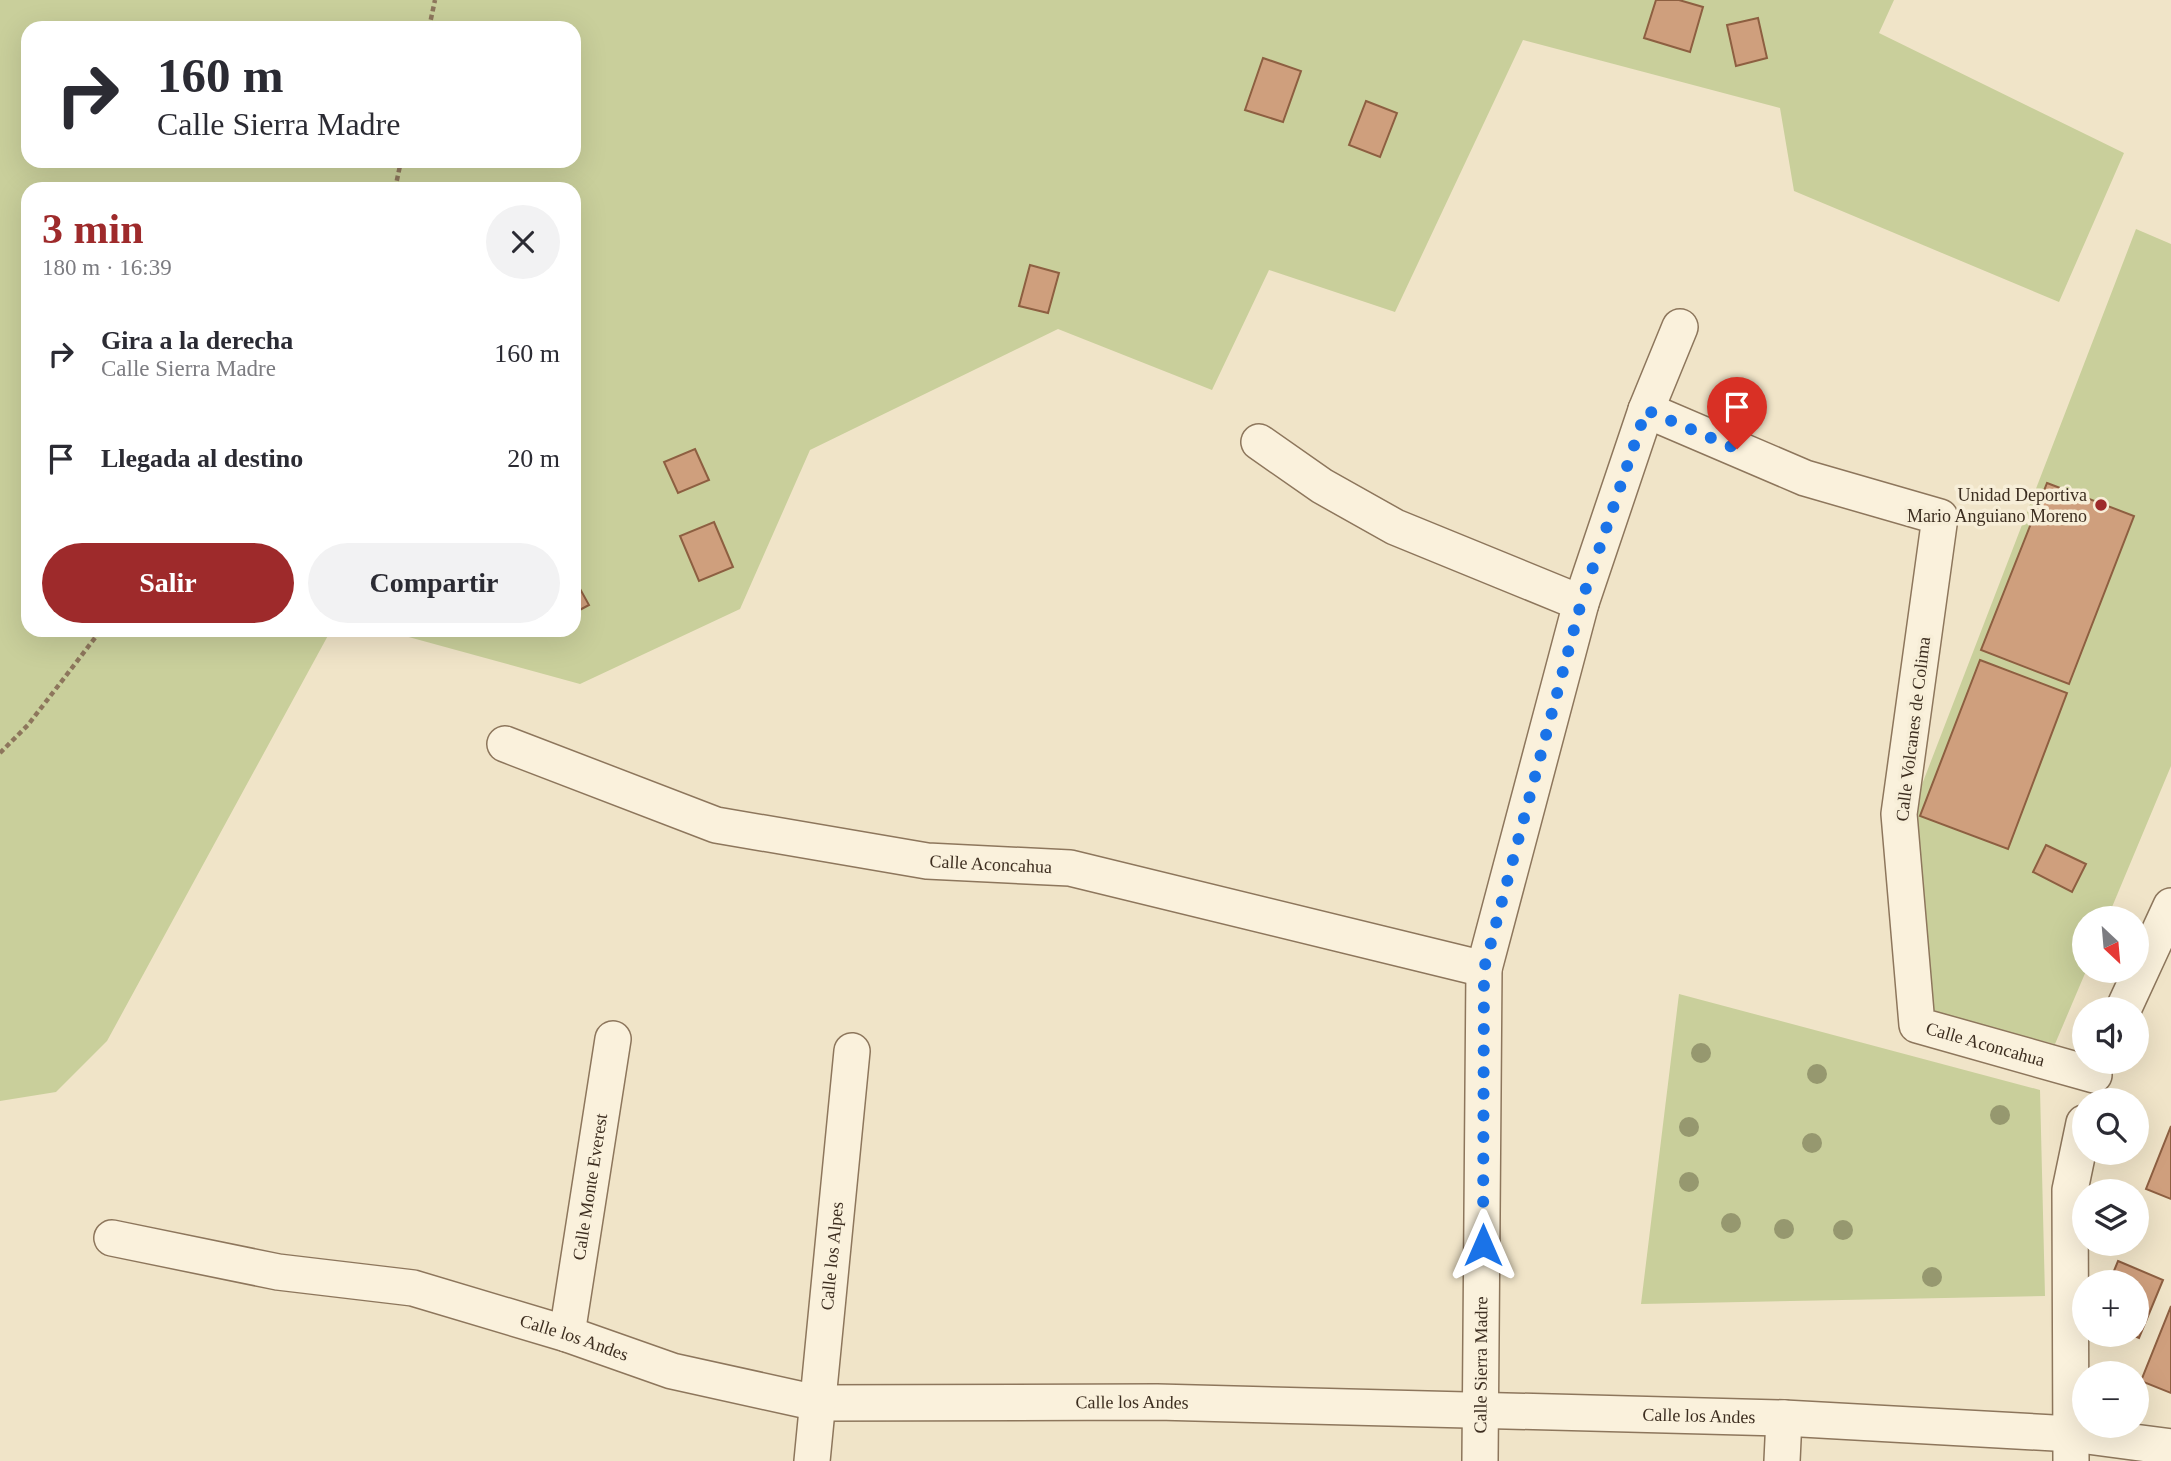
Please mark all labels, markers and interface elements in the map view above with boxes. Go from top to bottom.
text: 160 m [157,48,284,103]
icon: right [42,49,133,140]
text: Calle Sierra Madre [157,106,400,142]
button: close [486,205,560,279]
text: 3 min [42,206,144,252]
text: 180 m · 16:39 [42,255,172,280]
text: Gira a la derecha [101,326,293,355]
icon: right [42,335,80,373]
text: 160 m [494,339,560,368]
text: Calle Sierra Madre [101,356,276,381]
pin [1707,377,1767,449]
icon: arrive [1718,388,1756,426]
icon: arrive [42,440,80,478]
text: Llegada al destino [101,444,303,473]
text: 20 m [507,444,560,473]
place label: Unidad Deportiva Mario Anguiano Moreno [1907,485,2087,526]
marker: Unidad Deportiva Mario Anguiano Moreno [2093,497,2109,513]
button: Salir [42,543,294,623]
button: Compartir [308,543,560,623]
street label: Calle Volcanes de Colima [1892,636,1934,822]
street label: Calle Aconcahua [929,851,1053,877]
north arrow [2072,906,2149,984]
map controls [2072,906,2149,1438]
button: sound [2072,997,2149,1074]
street label: Calle Aconcahua [1924,1018,2047,1071]
button: search [2072,1088,2149,1165]
street label: Calle Monte Everest [569,1112,611,1261]
button: layers [2072,1179,2149,1256]
street label: Calle los Alpes [817,1201,847,1311]
position arrow [1446,1208,1520,1282]
button: + [2072,1270,2149,1347]
street label: Calle Sierra Madre [1470,1296,1491,1434]
street label: Calle los Andes [518,1310,631,1365]
button: − [2072,1361,2149,1438]
street label: Calle los Andes [1075,1392,1189,1413]
street label: Calle los Andes [1642,1404,1756,1427]

